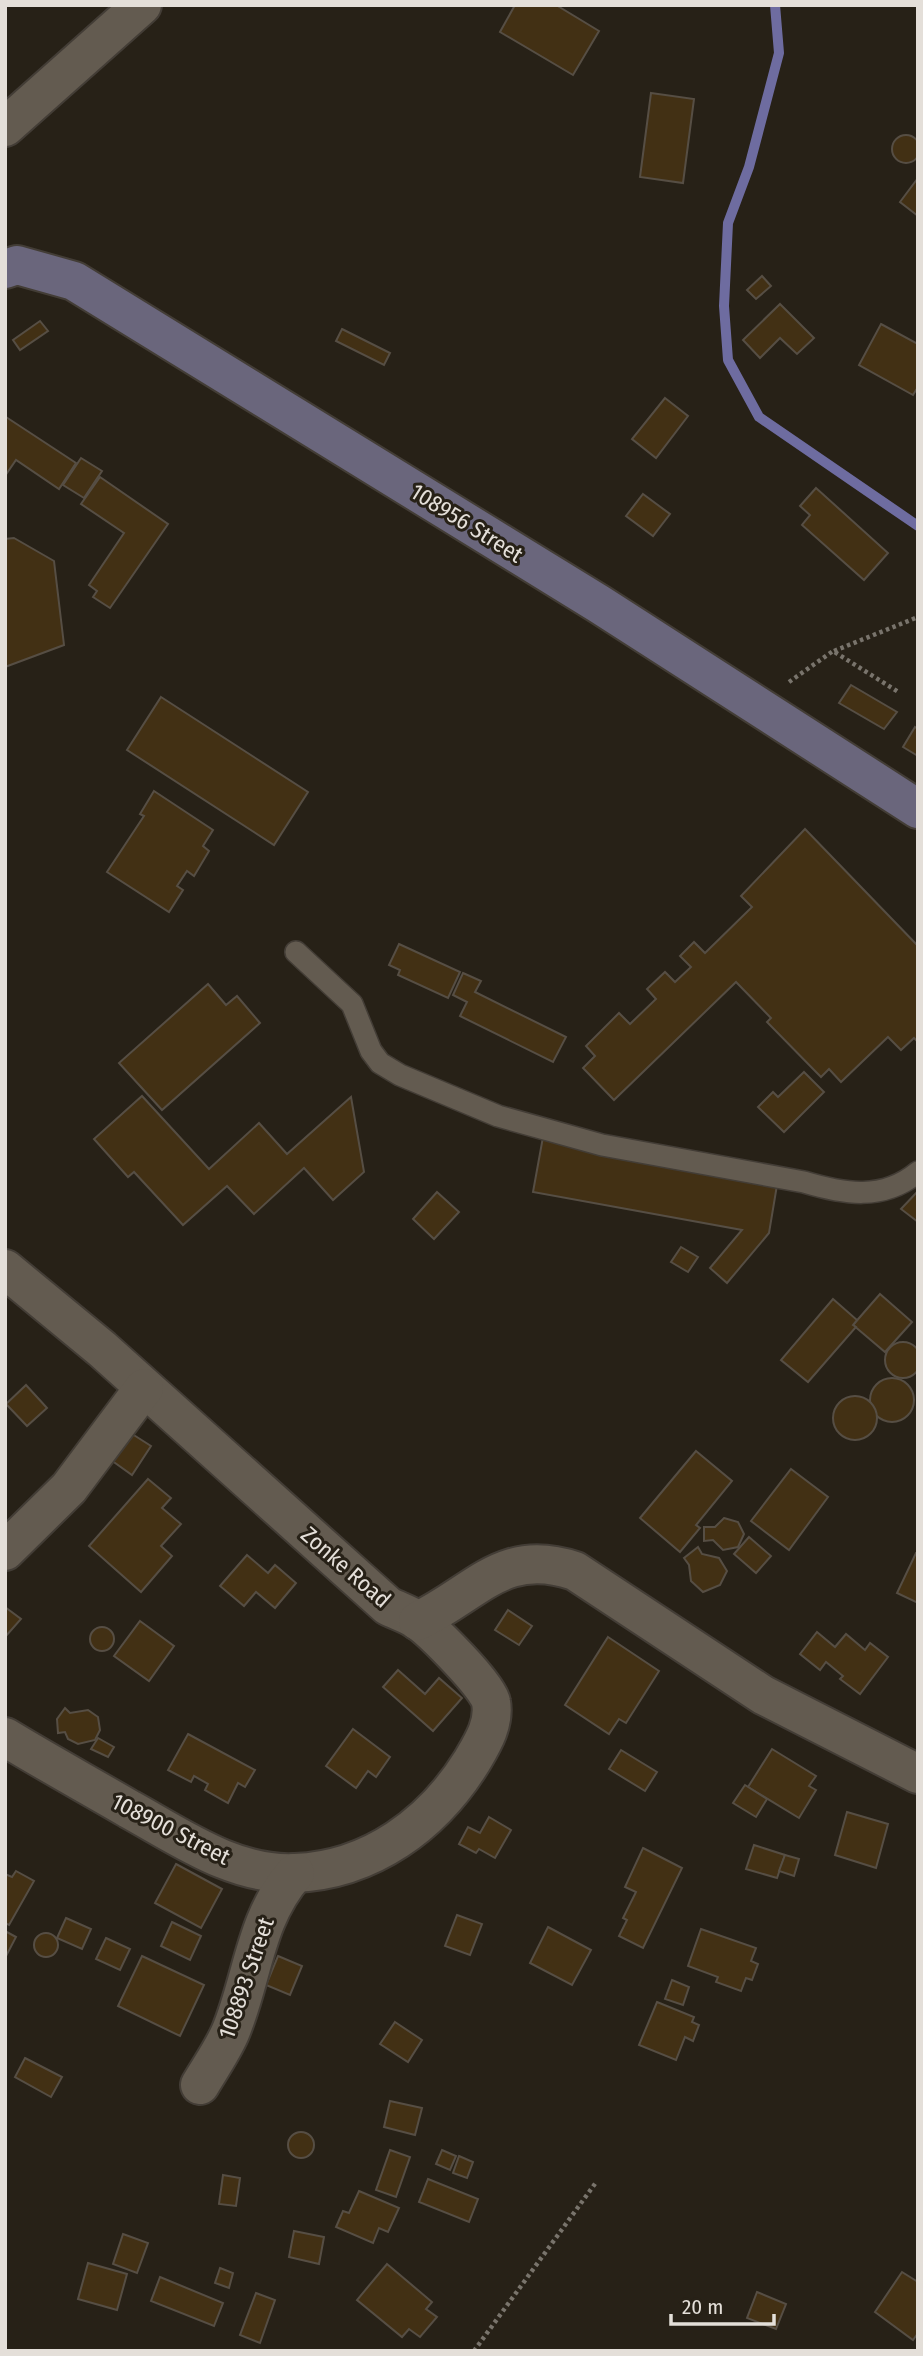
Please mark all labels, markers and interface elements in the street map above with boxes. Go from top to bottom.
street label: 108956 Street [406,477,529,569]
street label: Zonke Road [295,1521,397,1613]
street label: 108900 Street [107,1787,235,1871]
street label: 108893 Street [212,1913,280,2042]
scale bar [671,2282,774,2326]
text: 20 m [682,2294,723,2320]

